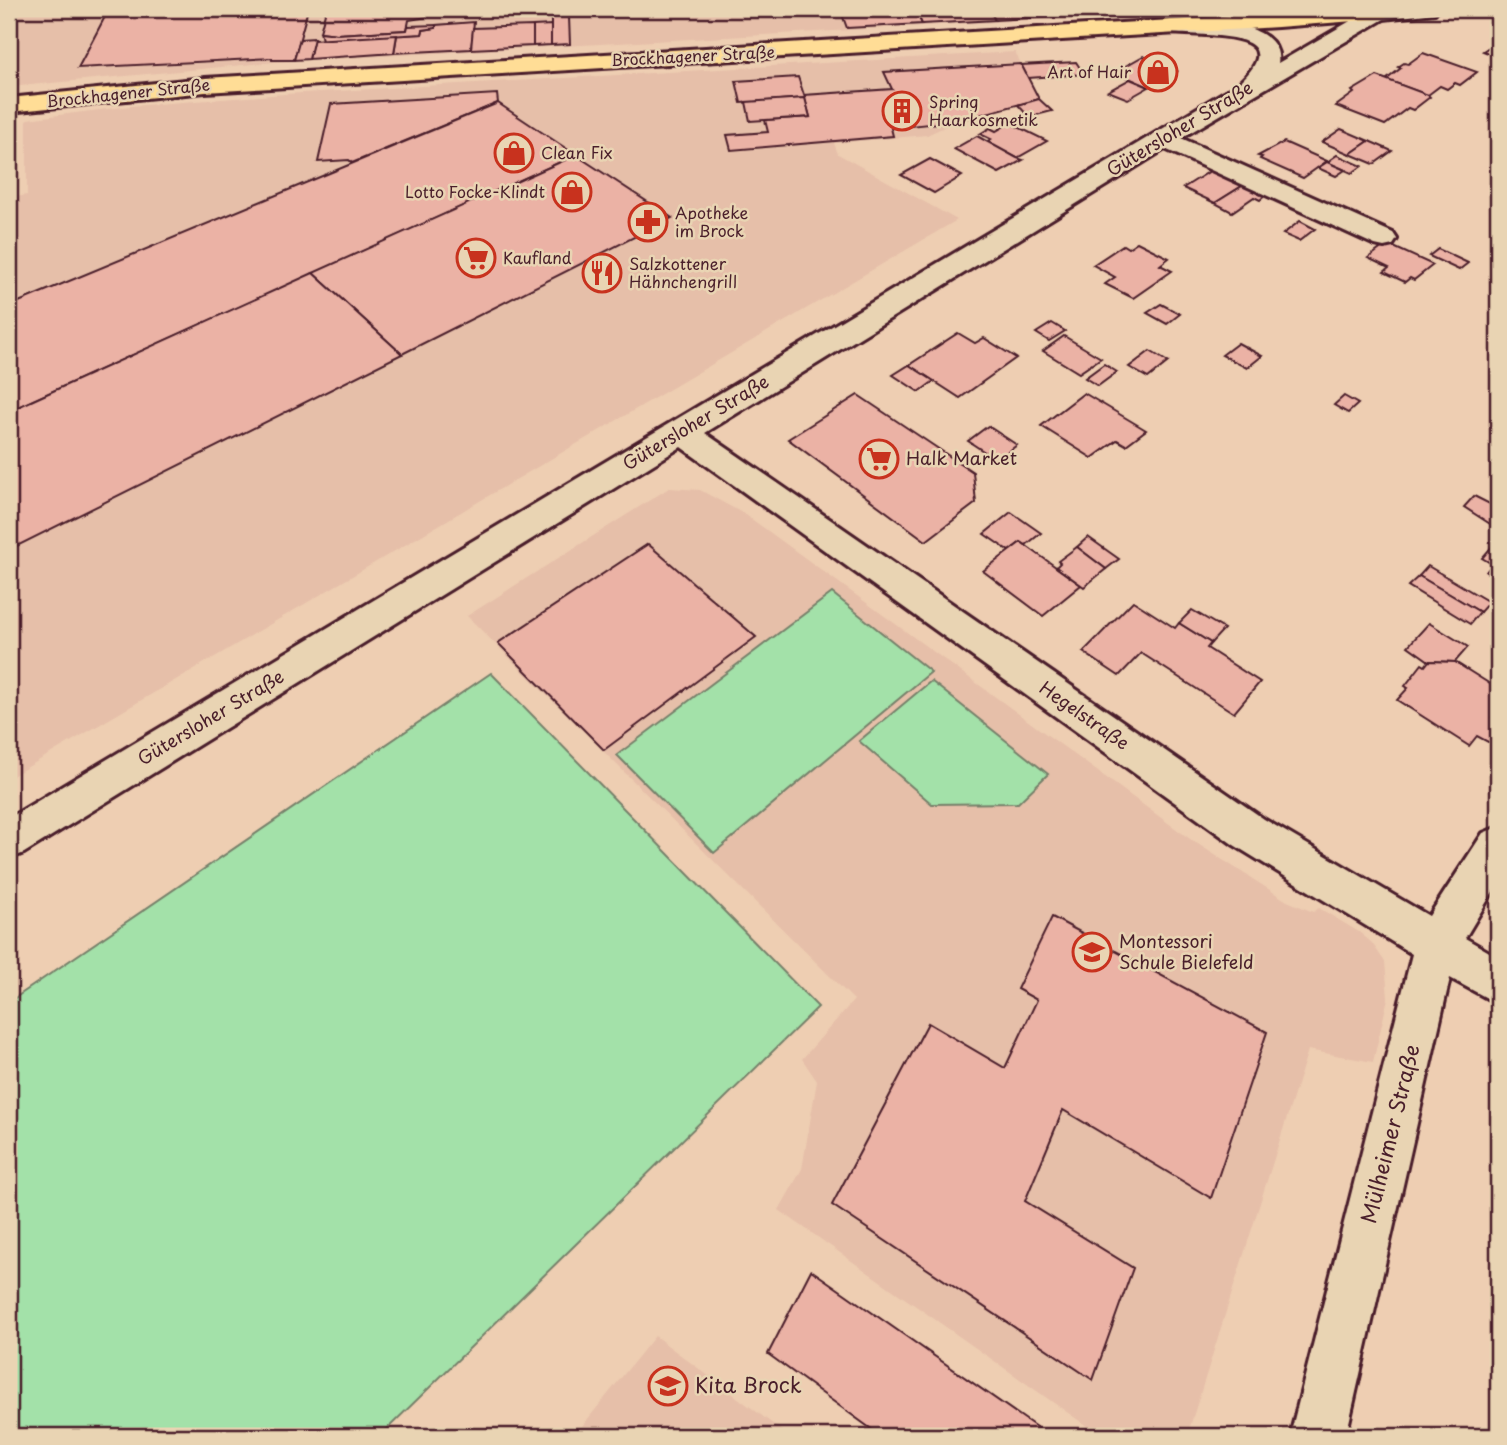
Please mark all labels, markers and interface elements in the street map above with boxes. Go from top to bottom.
street label: Brockhagener Straße [610,39,776,71]
shop icon: Art of Hair [1137,51,1179,93]
place label: Art of Hair [1047,59,1132,83]
street label: Brockhagener Straße [45,71,211,113]
street label: Gütersloher Straße [1101,73,1258,182]
place label: Spring Haarkosmetik [929,89,1038,131]
building icon: Spring Haarkosmetik [881,90,923,132]
shop icon: Clean Fix [493,132,535,174]
place label: Clean Fix [541,140,612,164]
shop icon: Lotto Focke-Klindt [551,171,593,213]
place label: Lotto Focke-Klindt [405,179,545,203]
place label: Apotheke im Brock [675,200,749,242]
pharmacy icon: Apotheke im Brock [627,201,669,243]
supermarket icon: Kaufland [455,237,497,279]
place label: Kaufland [503,245,572,269]
place label: Salzkottener Hähnchengrill [629,251,737,293]
restaurant icon: Salzkottener Hähnchengrill [581,252,623,294]
street label: Gütersloher Straße [617,367,774,476]
supermarket icon: Halk Market [858,438,900,480]
place label: Halk Market [906,444,1017,471]
street label: Gütersloher Straße [132,662,289,771]
street label: Hegelstraße [1034,674,1135,756]
place label: Montessori Schule Bielefeld [1119,927,1254,975]
school or university icon: Montessori Schule Bielefeld [1071,931,1113,973]
street label: Mülheimer Straße [1351,1041,1427,1227]
school or university icon: Kita Brock [647,1365,689,1407]
place label: Kita Brock [695,1368,802,1400]

